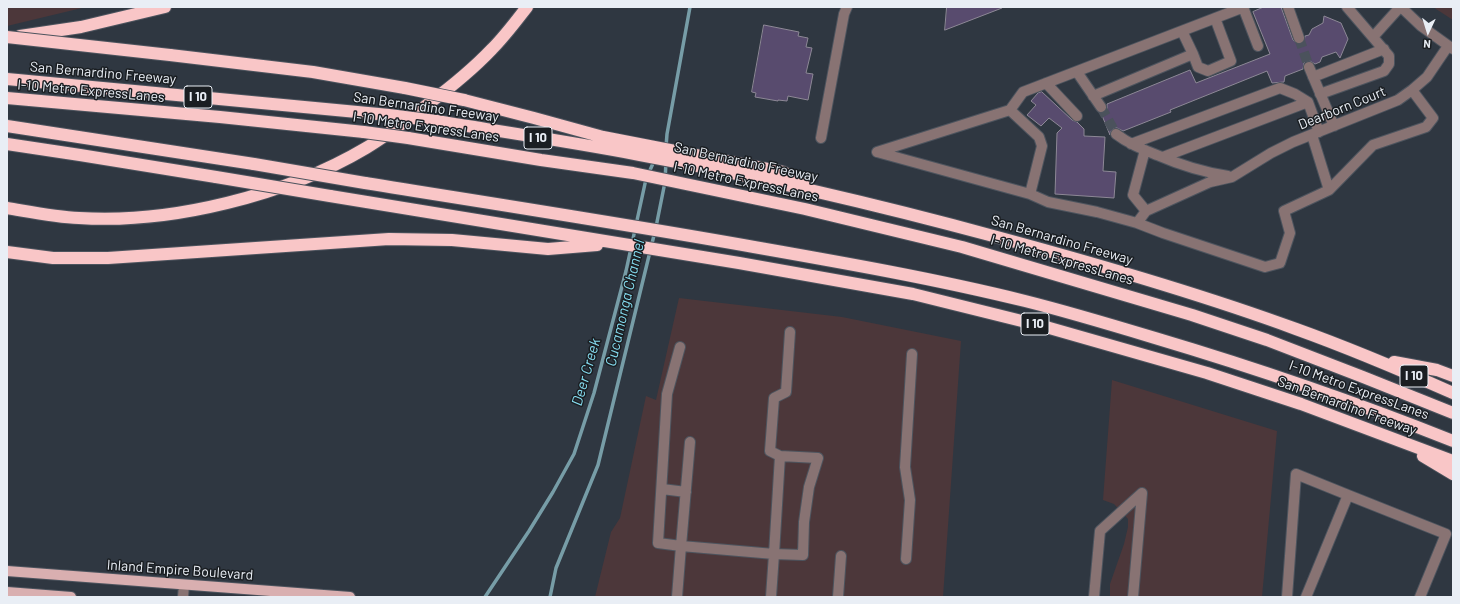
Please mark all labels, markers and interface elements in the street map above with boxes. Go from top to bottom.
north arrow [1408,12,1448,52]
text: N [1423,38,1431,51]
street label: San Bernardino Freeway [29,58,177,88]
street label: I-10 Metro ExpressLanes [17,76,165,106]
street label: Dearborn Court [1296,83,1388,133]
road number: I 10 [184,86,212,108]
street label: San Bernardino Freeway [352,88,500,126]
street label: I-10 Metro ExpressLanes [352,108,500,146]
road number: I 10 [524,127,552,149]
street label: San Bernardino Freeway [672,139,820,185]
street label: I-10 Metro ExpressLanes [672,158,820,206]
street label: San Bernardino Freeway [989,212,1135,268]
street label: I-10 Metro ExpressLanes [989,232,1135,288]
water label: Cucamonga Channel [602,238,648,368]
road number: I 10 [1021,313,1049,335]
water label: Deer Creek [568,336,604,408]
street label: I-10 Metro ExpressLanes [1287,357,1431,423]
road number: I 10 [1400,365,1428,387]
street label: San Bernardino Freeway [1275,373,1419,439]
street label: Inland Empire Boulevard [106,557,254,583]

